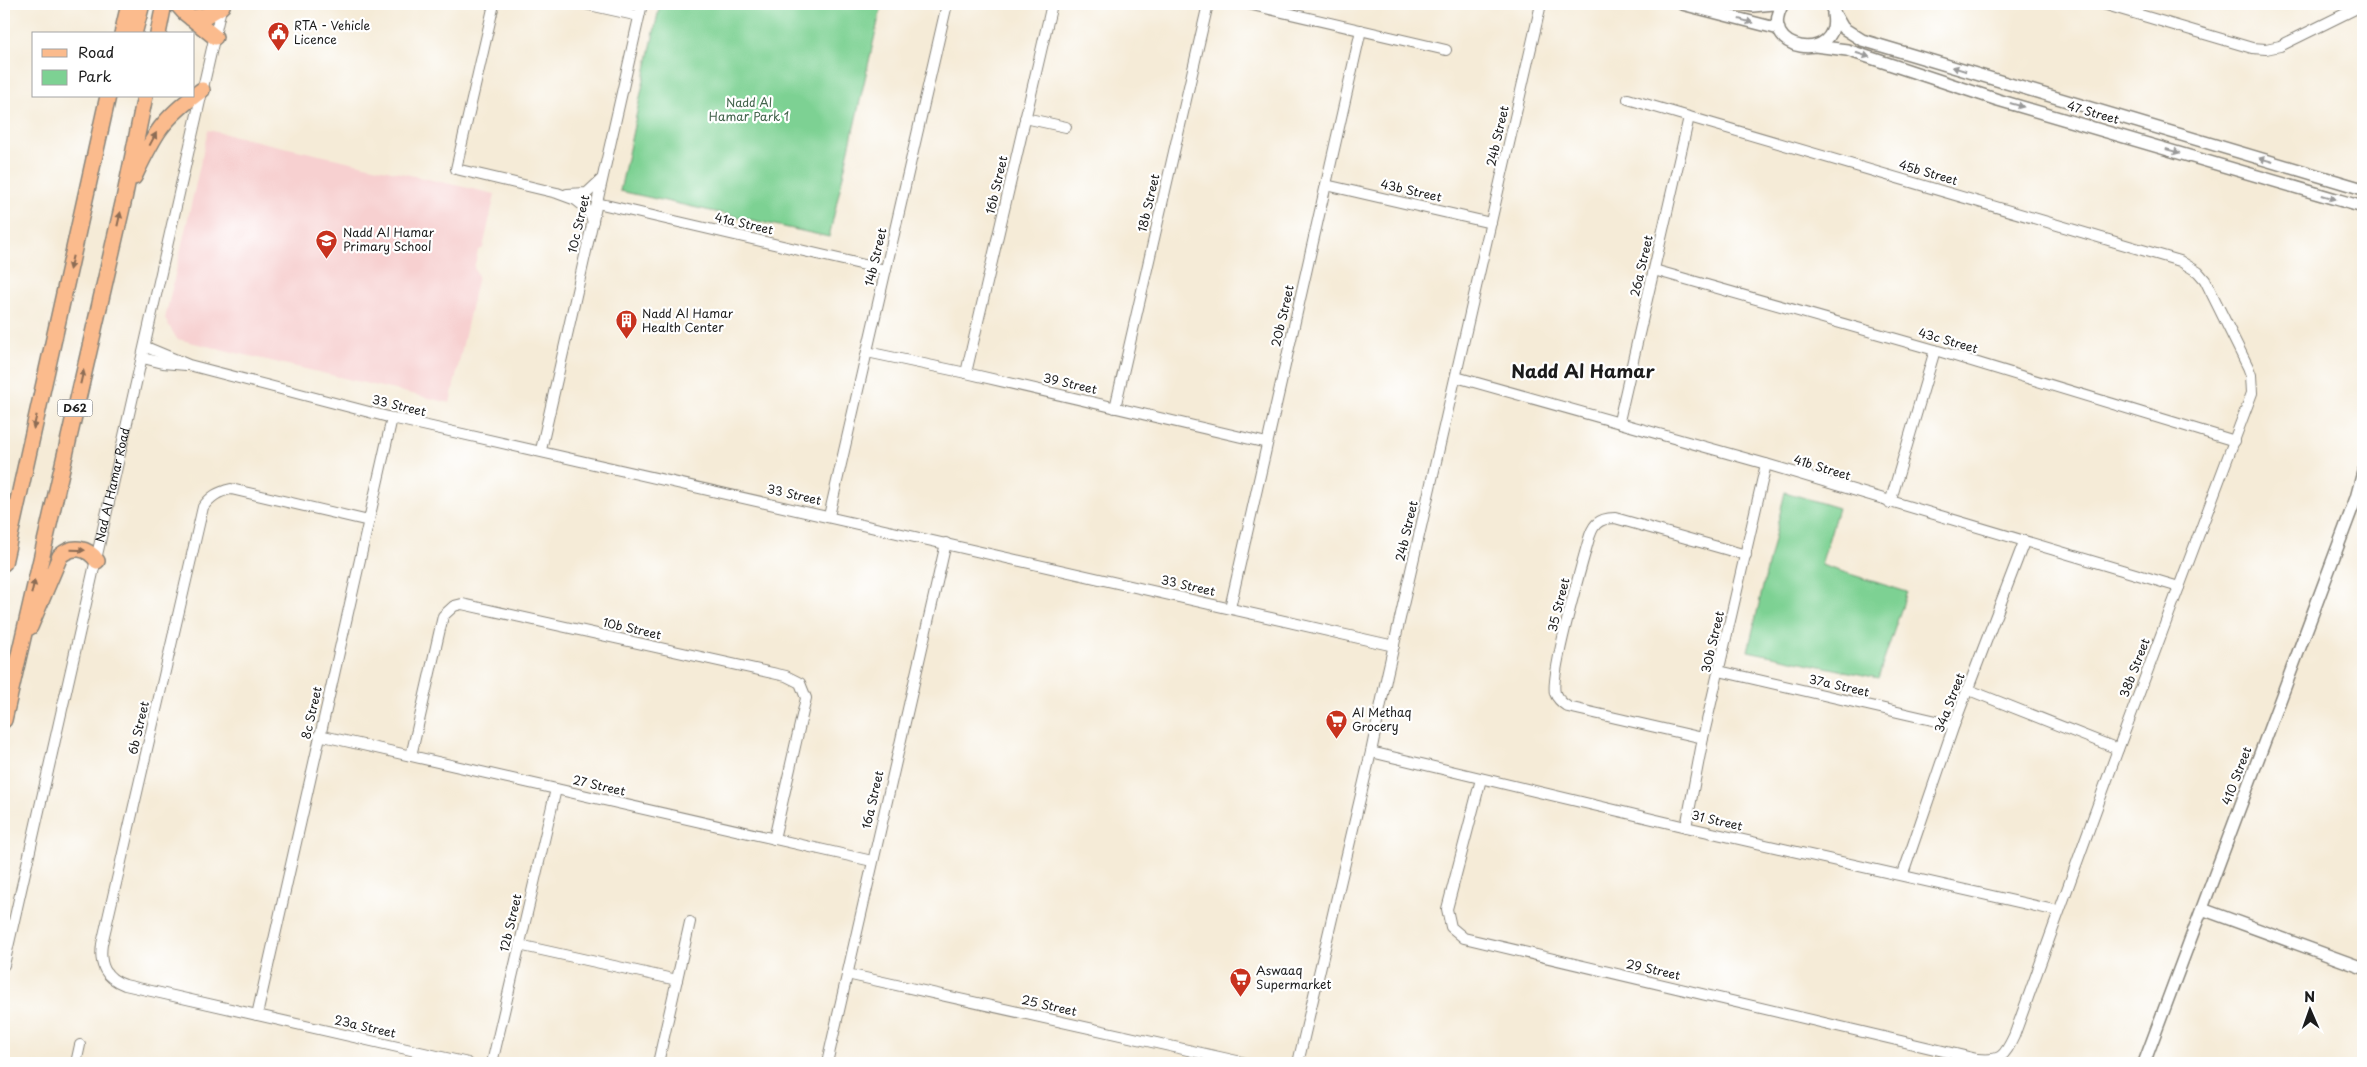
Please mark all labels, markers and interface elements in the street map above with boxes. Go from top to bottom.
place label: RTA - Vehicle Licence [294,16,371,48]
one-way arrow [1738,18,1753,26]
public building icon: RTA - Vehicle Licence [266,21,290,52]
legend [32,32,195,98]
text: Road [78,40,114,63]
one-way arrow [1856,51,1871,59]
text: Park [78,64,112,87]
one-way arrow [1952,65,1967,73]
park label: Nadd Al Hamar Park 1 [709,93,789,125]
street label: 47 Street [2065,96,2121,128]
one-way arrow [2010,102,2025,110]
street label: 24b Street [1481,104,1513,168]
one-way arrow [149,132,157,147]
one-way arrow [2166,148,2181,156]
street label: 16b Street [981,154,1011,216]
street label: 45b Street [1897,155,1960,189]
one-way arrow [2259,156,2274,164]
street label: 18b Street [1133,172,1163,234]
street label: 43b Street [1379,174,1444,206]
street label: 10c Street [563,193,593,255]
one-way arrow [2322,193,2337,201]
street label: 41a Street [713,208,775,239]
one-way arrow [115,212,123,227]
place label: Nadd Al Hamar Primary School [343,223,435,255]
street label: 14b Street [860,226,890,288]
school or university icon: Nadd Al Hamar Primary School [315,228,339,259]
street label: 26a Street [1625,233,1657,298]
one-way arrow [67,256,75,271]
street label: 20b Street [1266,283,1298,348]
place label: Nadd Al Hamar Health Center [642,304,734,336]
building icon: Nadd Al Hamar Health Center [614,309,638,340]
street label: 43c Street [1916,323,1980,357]
district label: Nadd Al Hamar [1511,357,1655,384]
street label: 39 Street [1042,368,1099,398]
one-way arrow [78,370,86,385]
street label: 33 Street [370,390,428,420]
road number: D62 [58,399,92,416]
one-way arrow [31,414,39,429]
street label: Nad Al Hamar Road [90,426,134,544]
street label: 41b Street [1791,450,1853,484]
street label: 33 Street [765,479,823,509]
street label: 24b Street [1390,499,1422,563]
one-way arrow [70,547,86,555]
street label: 33 Street [1159,570,1217,600]
street label: 35 Street [1543,576,1573,634]
one-way arrow [29,579,37,594]
street label: 30b Street [1696,609,1728,675]
street label: 10b Street [601,613,663,644]
street label: 38b Street [2114,635,2154,700]
street label: 37a Street [1807,669,1871,701]
street label: 34a Street [1929,670,1969,735]
street label: 8c Street [296,685,326,741]
street label: 6b Street [123,699,153,756]
place label: Al Methaq Grocery [1352,703,1412,735]
supermarket icon: Al Methaq Grocery [1324,708,1348,739]
street label: 410 Street [2217,744,2255,807]
street label: 16a Street [857,769,888,831]
street label: 27 Street [571,770,627,800]
street label: 31 Street [1690,805,1745,835]
street label: 12b Street [495,892,525,953]
street label: 29 Street [1624,954,1682,984]
place label: Aswaaq Supermarket [1256,961,1331,993]
supermarket icon: Aswaaq Supermarket [1228,966,1252,997]
north arrow [2284,984,2334,1034]
text: N [2304,986,2315,1007]
street label: 25 Street [1020,990,1079,1020]
street label: 23a Street [333,1010,398,1042]

